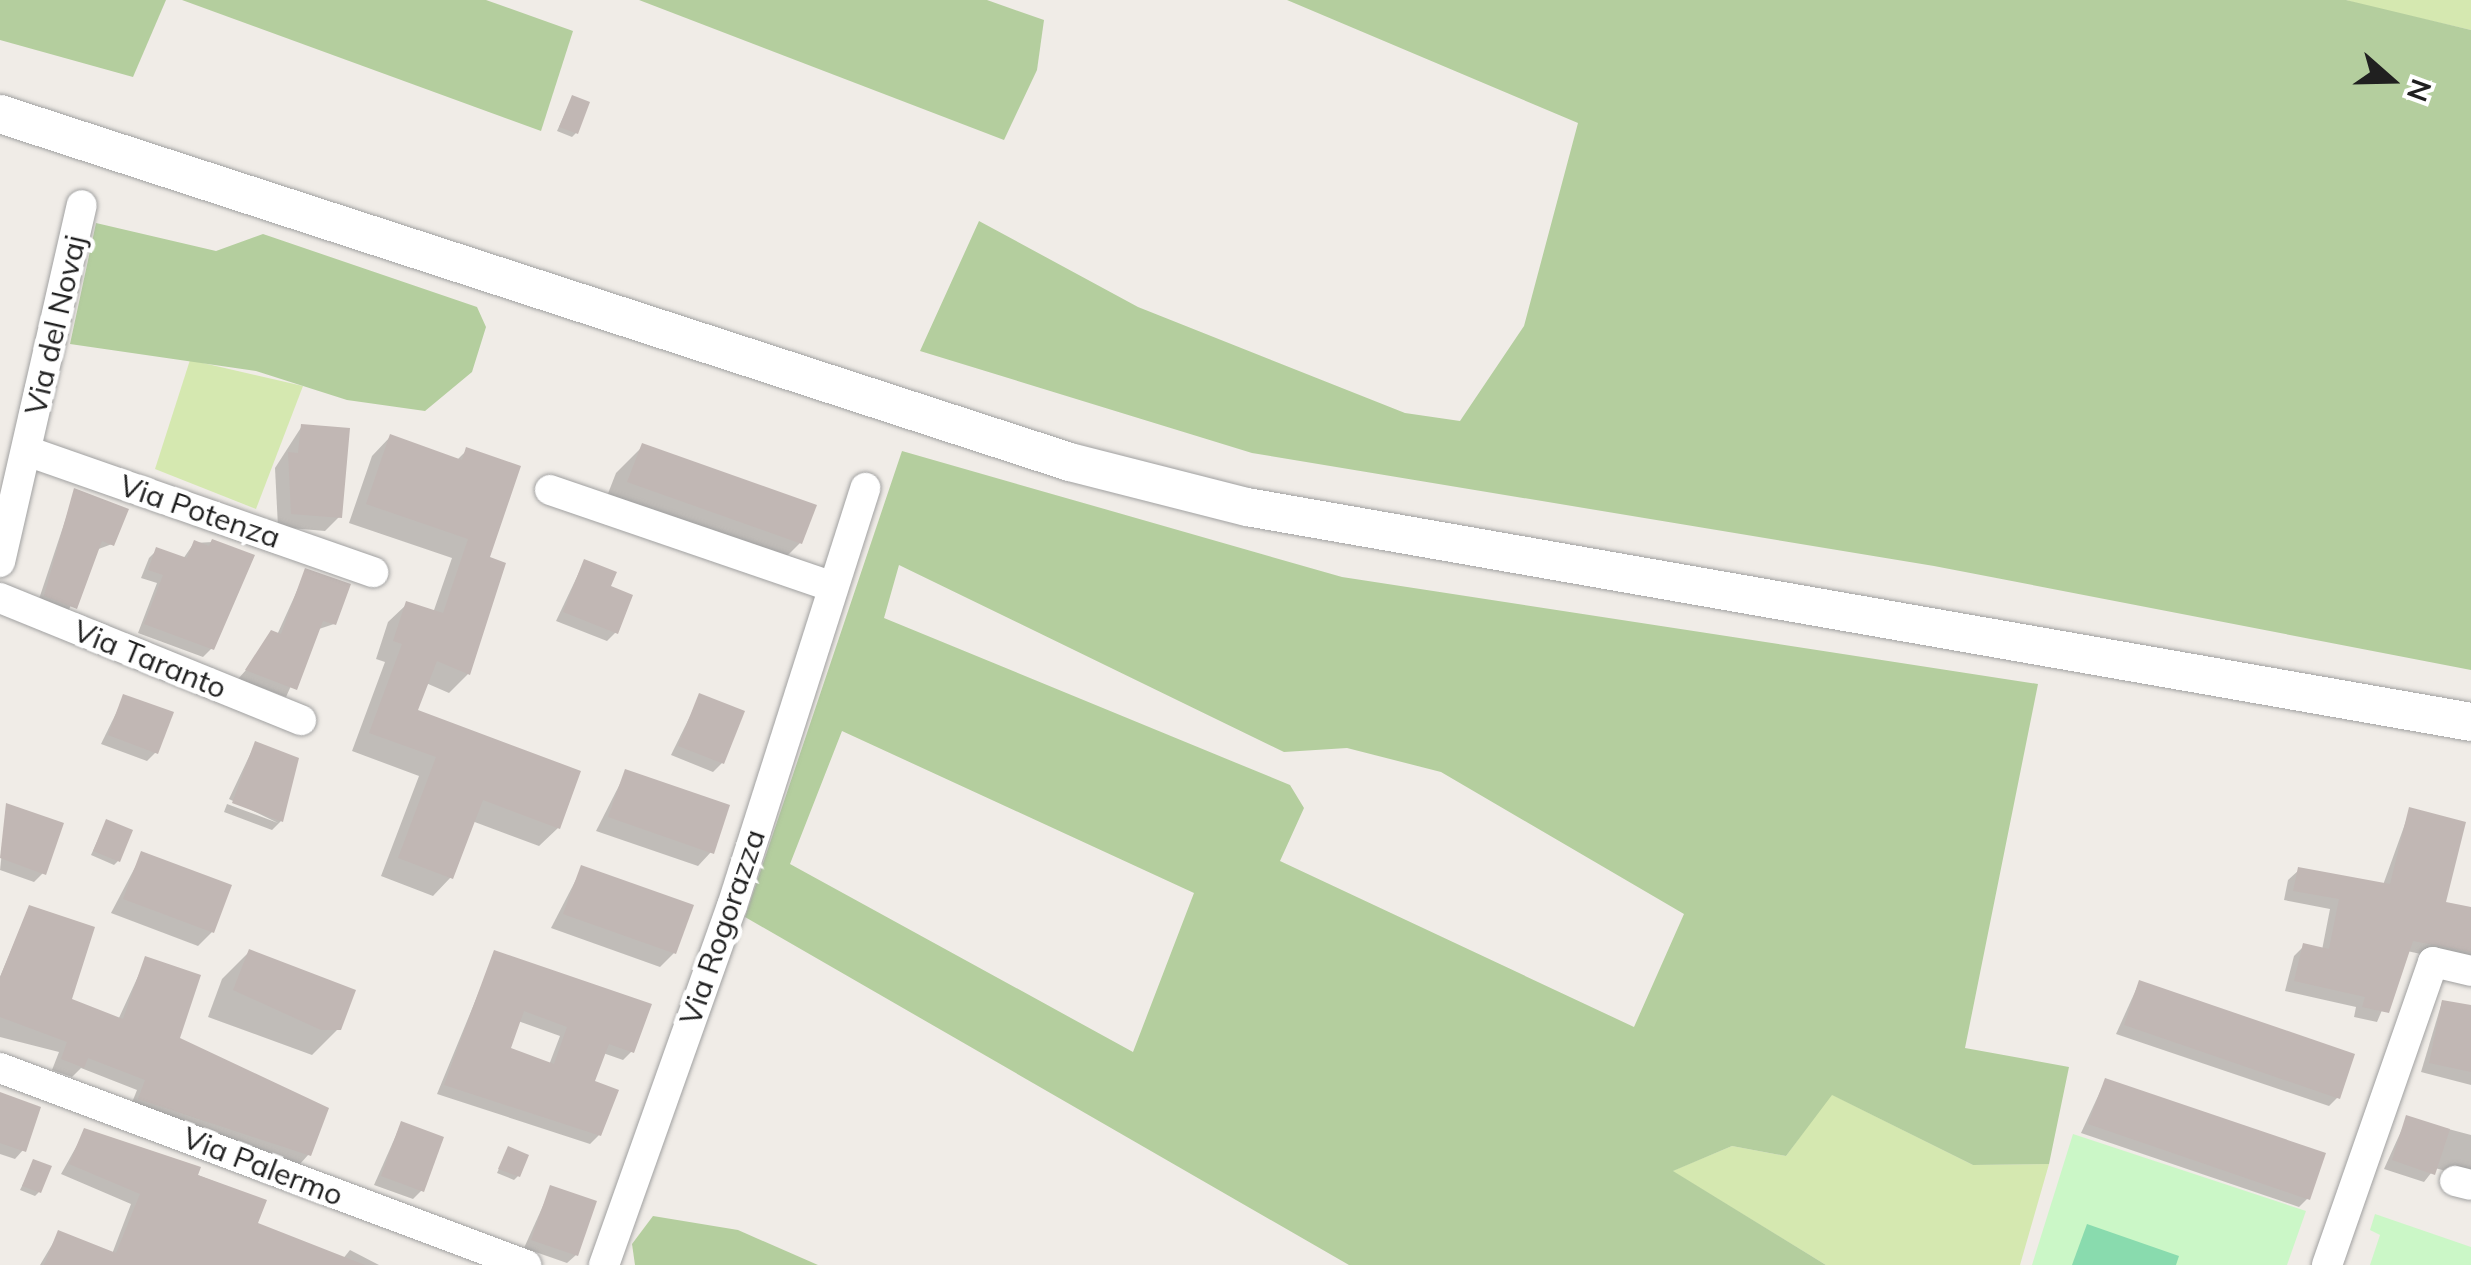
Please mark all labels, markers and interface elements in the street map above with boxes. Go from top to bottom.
north arrow [2341,30,2441,130]
text: N [2400,75,2440,106]
street label: Via del Novaj [17,232,93,418]
street label: Via Potenza [115,467,285,555]
street label: Via Taranto [68,612,232,706]
street label: Via Rogorazza [672,825,772,1029]
street label: Via Palermo [178,1119,348,1213]

